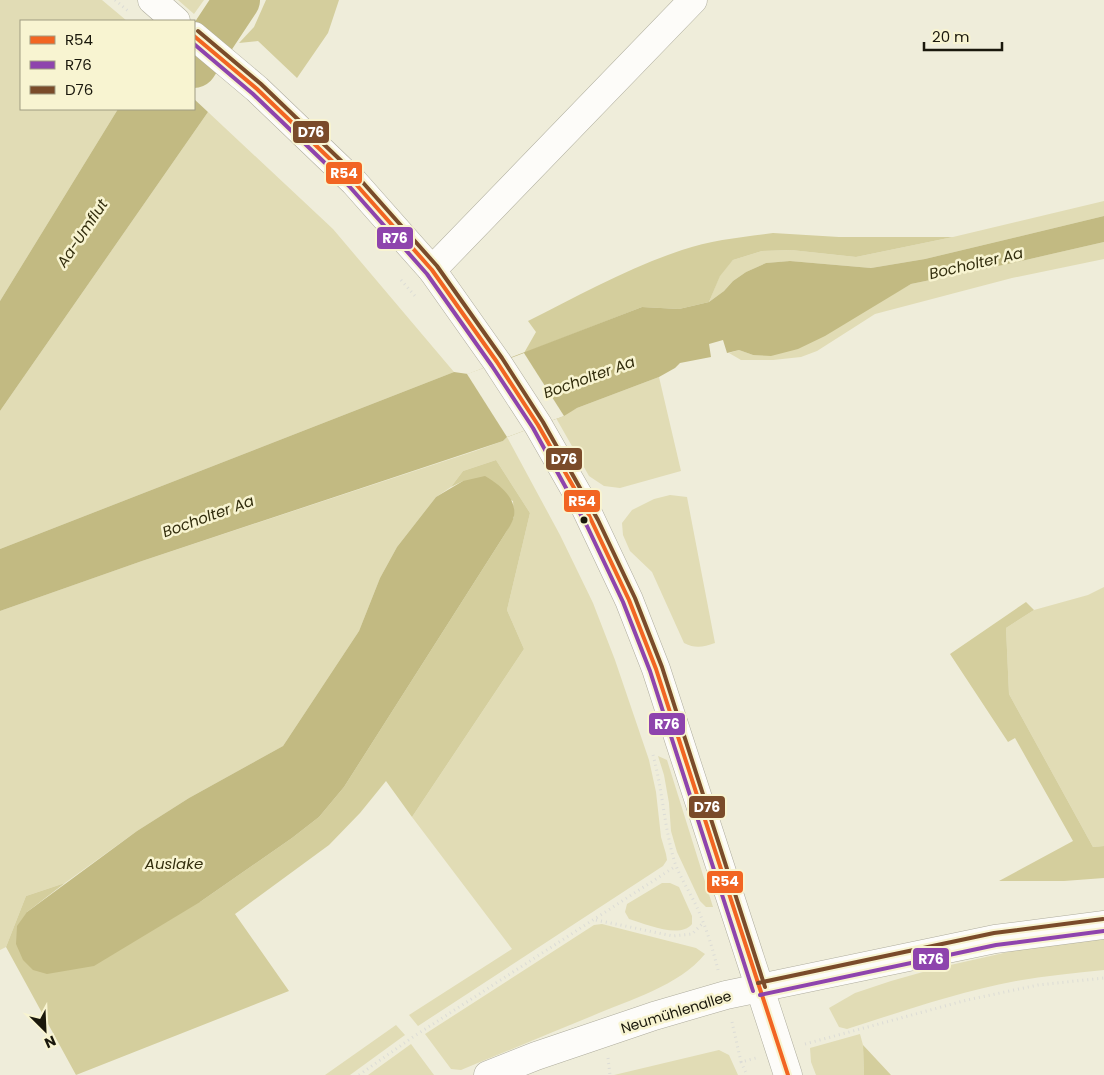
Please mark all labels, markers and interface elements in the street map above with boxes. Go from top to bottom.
legend [20,20,195,110]
scale bar [924,20,1002,52]
text: 20 m [932,26,970,47]
text: R54 [65,29,93,50]
text: R76 [65,54,92,75]
text: D76 [65,79,93,100]
line badge: D76 [292,120,330,144]
text: D76 [298,122,324,142]
line badge: R54 [325,161,363,185]
text: R54 [330,163,358,183]
water label: Aa-Umflut [51,194,113,272]
line badge: R76 [376,226,414,250]
text: R76 [382,228,408,248]
water label: Bocholter Aa [927,242,1025,284]
water label: Bocholter Aa [540,351,638,403]
line badge: D76 [545,447,583,471]
text: D76 [551,449,577,469]
line badge: R54 [563,489,601,513]
water label: Bocholter Aa [159,490,257,542]
text: R54 [568,491,596,511]
unlabelled marker [579,515,589,525]
line badge: R76 [648,712,686,736]
text: R76 [654,714,680,734]
line badge: D76 [688,795,726,819]
text: D76 [694,797,720,817]
water label: Auslake [144,853,203,874]
line badge: R54 [706,870,744,894]
text: R54 [711,871,739,891]
line badge: R76 [912,947,950,971]
text: R76 [918,949,944,969]
street label: Neumühlenallee [618,986,734,1038]
north arrow [20,1005,70,1055]
text: N [41,1031,59,1053]

